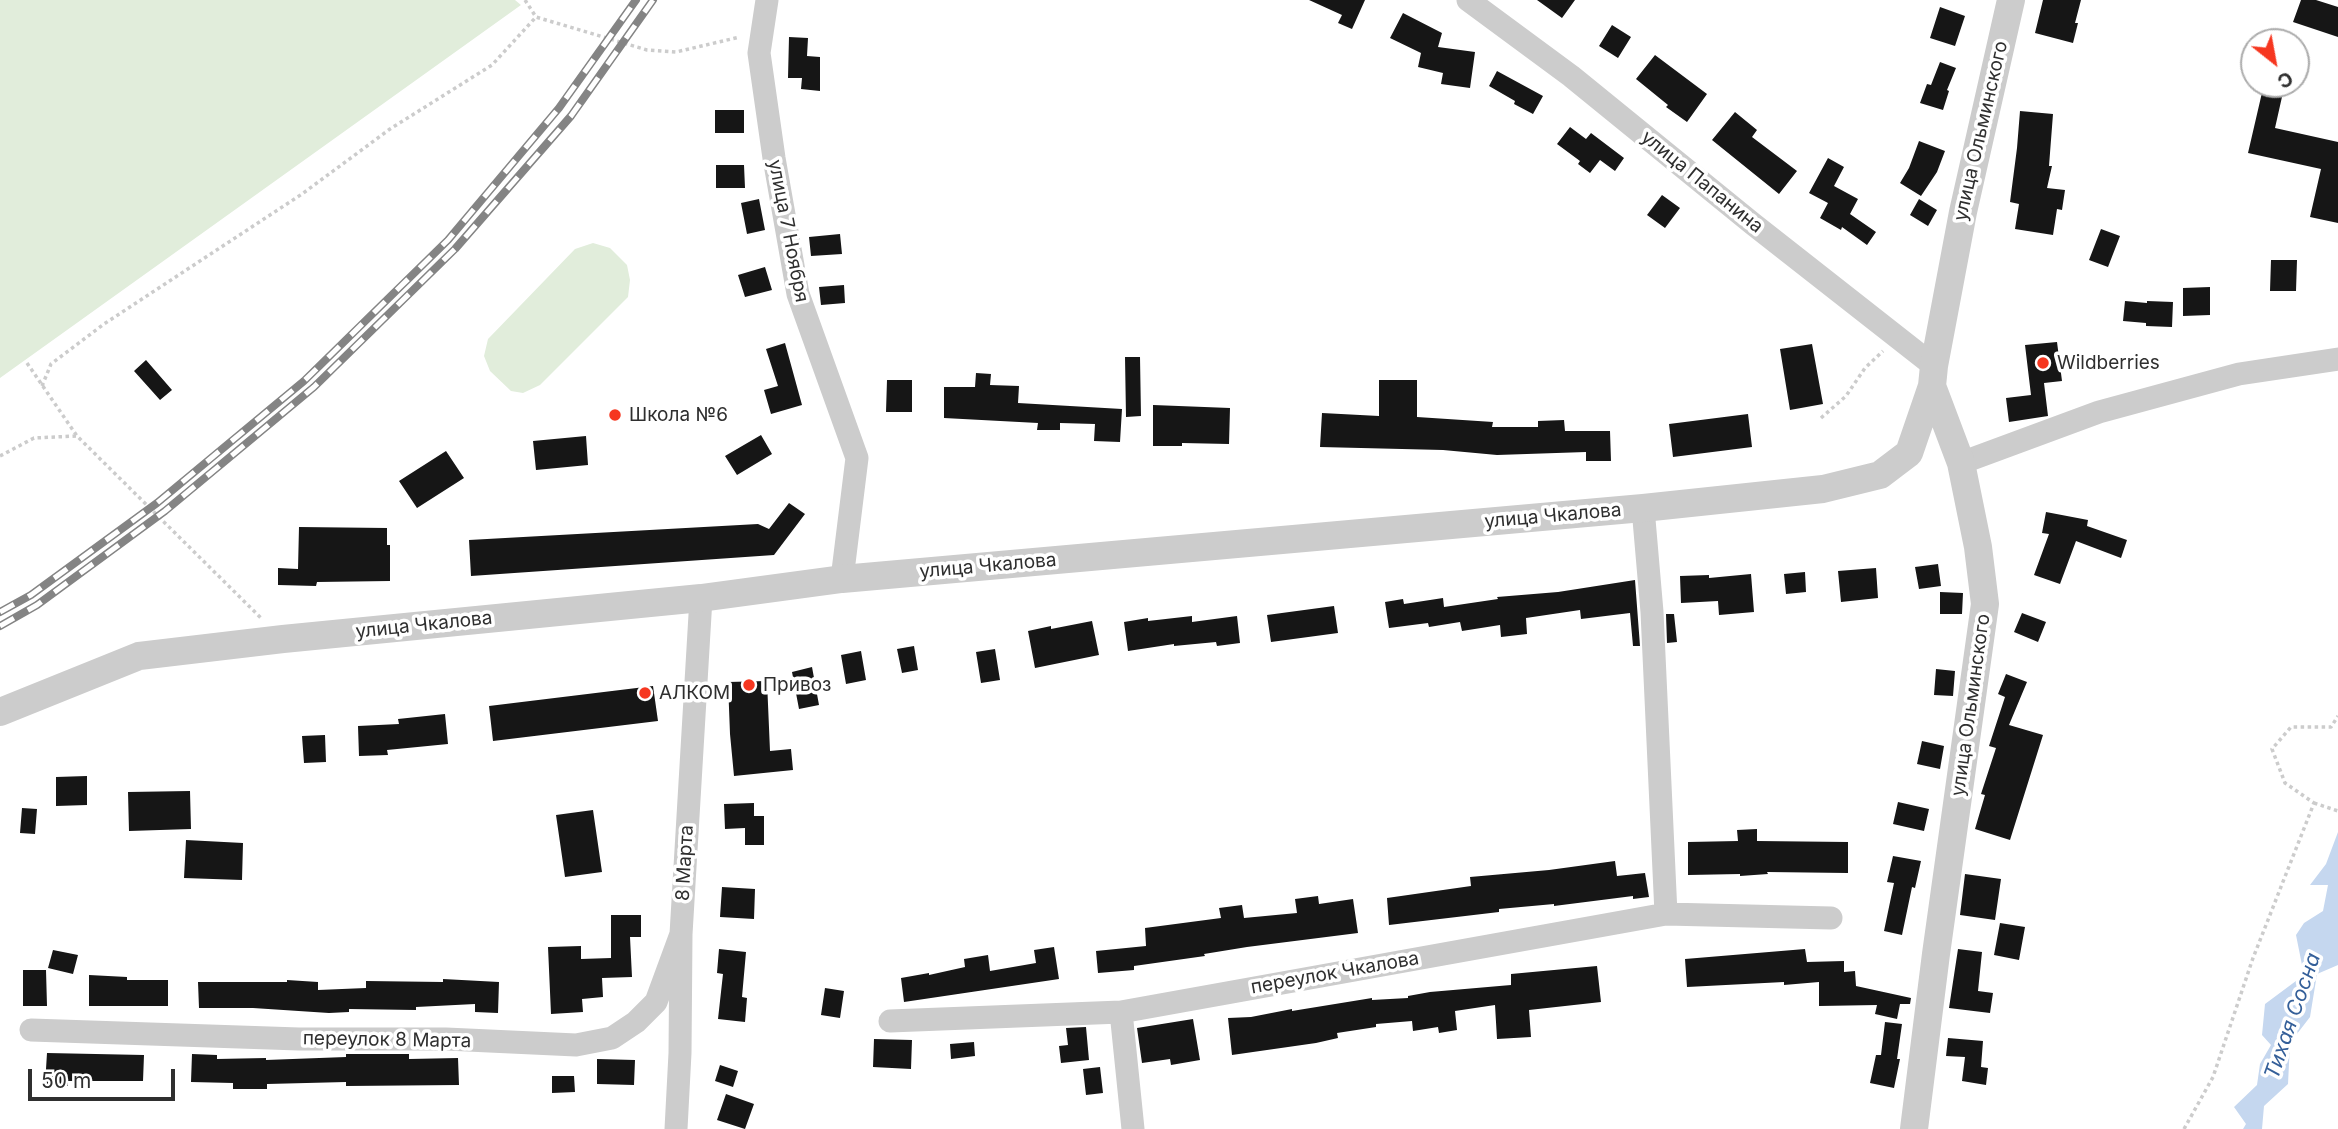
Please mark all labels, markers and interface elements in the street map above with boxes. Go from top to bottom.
north arrow [2240,28,2310,98]
street label: улица Ольминского [1949,39,2013,223]
text: С [2273,66,2297,93]
street label: улица Папанина [1636,126,1768,238]
street label: улица 7 Ноября [763,158,813,304]
place label: Wildberries [2057,352,2160,374]
marker: Wildberries [2035,355,2051,371]
place label: Школа №6 [629,404,728,426]
marker: Школа №6 [607,407,623,423]
street label: улица Чкалова [1484,499,1622,533]
street label: улица Чкалова [919,549,1057,583]
street label: улица Чкалова [355,606,493,644]
street label: улица Ольминского [1947,612,1995,798]
place label: Привоз [763,674,832,696]
marker: Привоз [741,677,757,693]
place label: АЛКОМ [659,682,730,704]
marker: АЛКОМ [637,685,653,701]
street label: 8 Марта [672,824,698,902]
street label: переулок Чкалова [1249,947,1421,999]
water label: Тихая Сосна [2260,950,2326,1082]
street label: переулок 8 Марта [303,1027,471,1053]
scale bar [32,1056,178,1100]
text: 50 m [41,1068,91,1093]

